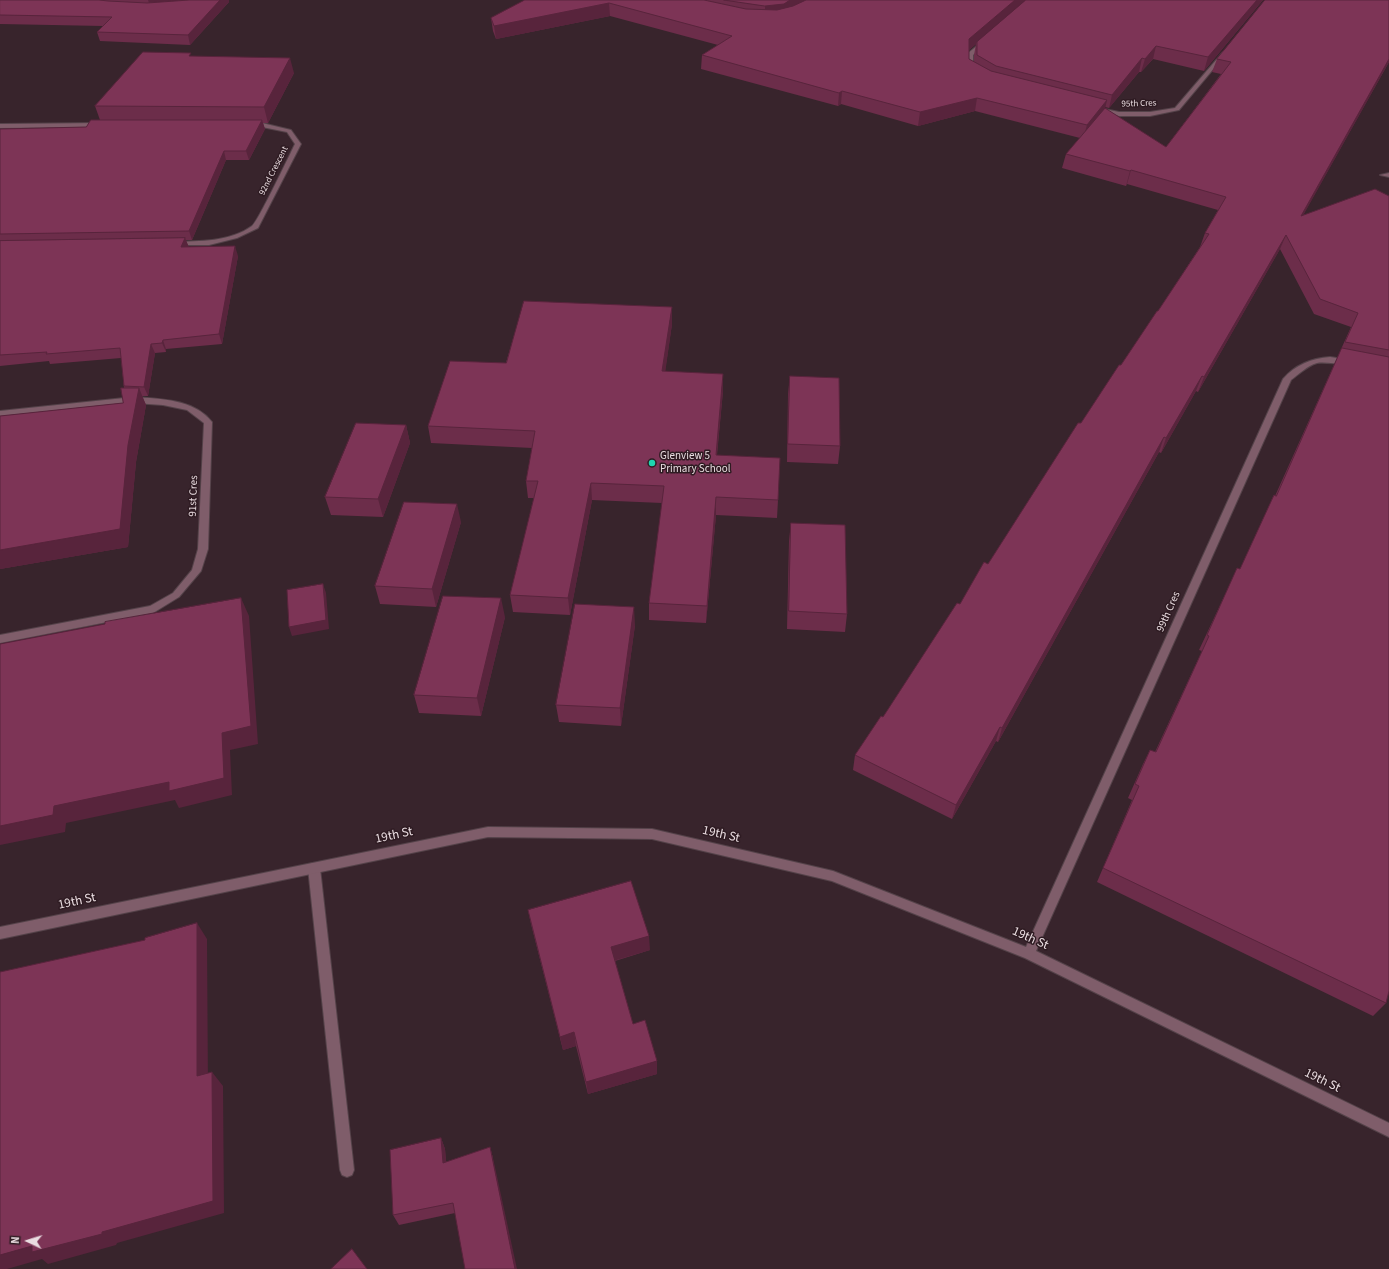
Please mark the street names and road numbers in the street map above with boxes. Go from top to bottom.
street label: 95th Cres [1121,98,1157,110]
street label: 92nd Crescent [257,145,291,197]
street label: 91st Cres [187,475,201,517]
street label: 99th Cres [1154,590,1184,634]
street label: 19th St [701,823,741,847]
street label: 19th St [374,824,414,848]
street label: 19th St [57,890,97,914]
street label: 19th St [1009,924,1051,954]
street label: 19th St [1301,1066,1343,1096]

